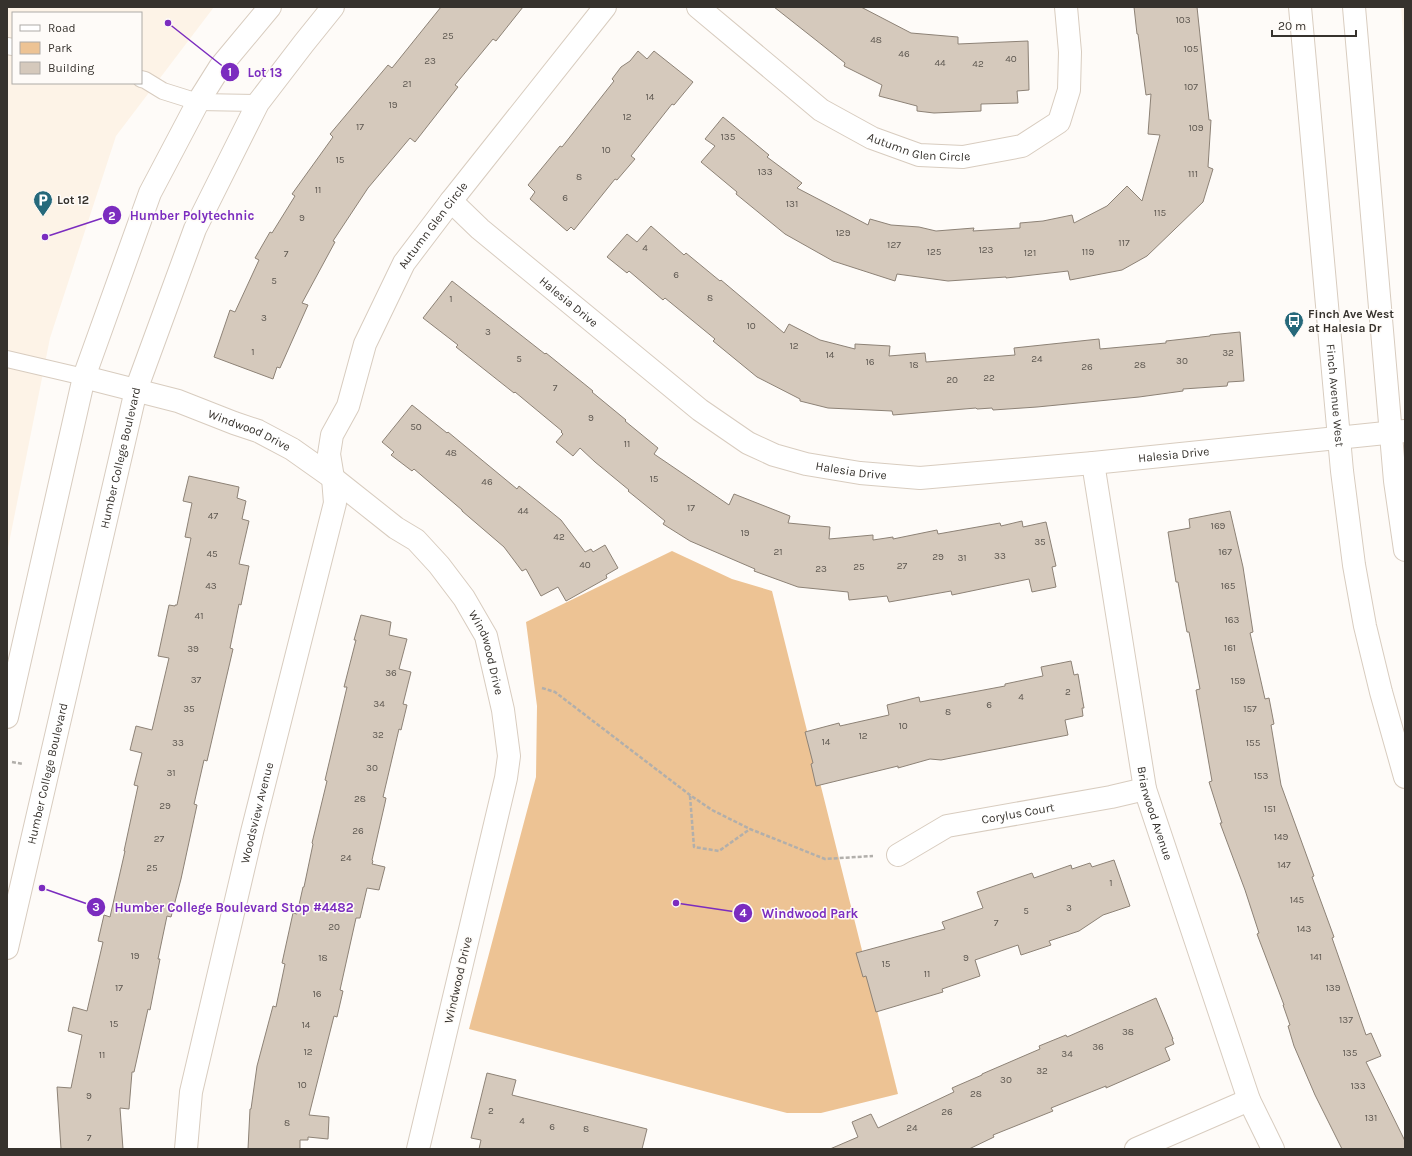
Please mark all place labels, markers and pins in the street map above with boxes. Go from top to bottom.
callout: Lot 13 [220,60,291,85]
parking icon: Lot 12 [32,189,54,217]
place label: Lot 12 [57,193,89,207]
callout: Humber Polytechnic [102,203,262,228]
place label: Finch Ave West at Halesia Dr [1308,307,1394,335]
bus stop icon: Finch Ave West at Halesia Dr [1283,310,1305,338]
callout: Humber College Boulevard Stop #4482 [86,895,361,920]
callout: Windwood Park [733,901,866,926]

